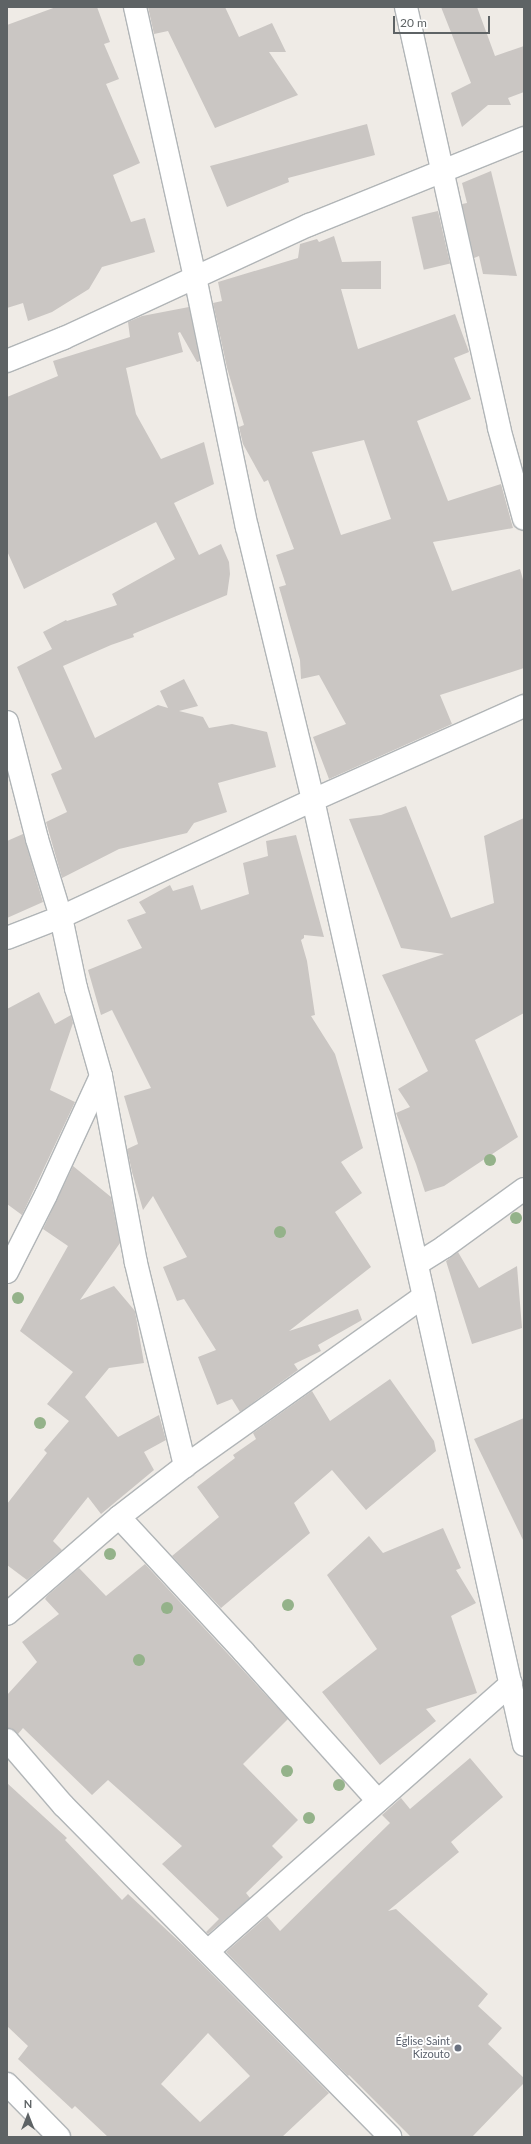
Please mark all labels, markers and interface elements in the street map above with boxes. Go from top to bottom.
scale bar [395,8,492,34]
text: 20 m [400,15,427,30]
place label: Église Saint Kizouto [395,2035,450,2061]
marker: Église Saint Kizouto [453,2043,463,2053]
north arrow [8,2096,48,2136]
text: N [24,2097,32,2110]

